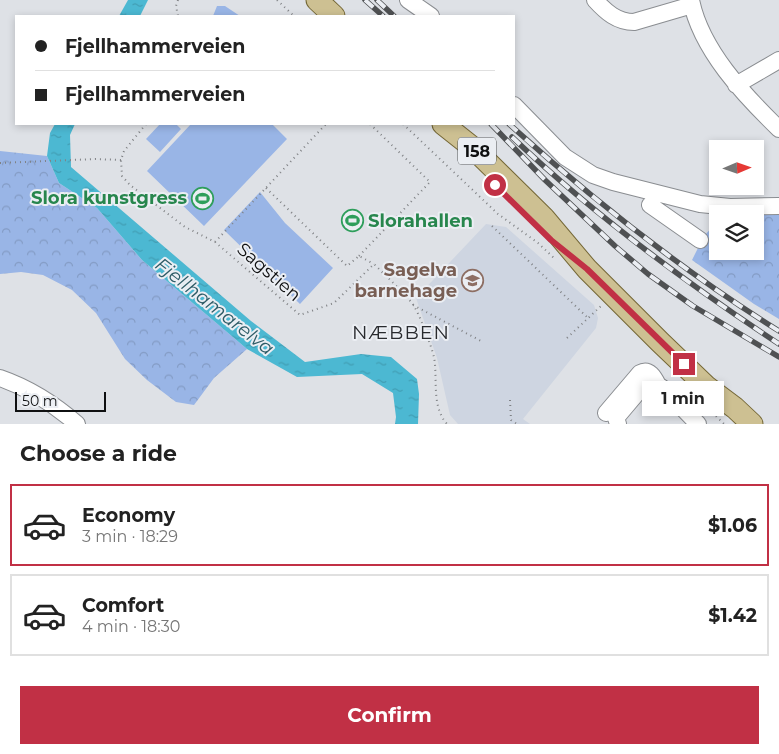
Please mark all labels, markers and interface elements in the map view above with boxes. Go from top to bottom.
text: Fjellhammerveien [65,35,245,58]
text: Fjellhammerveien [65,83,245,106]
road number: 158 [458,138,496,164]
north arrow [709,140,764,195]
map controls [709,140,764,260]
route start [484,174,506,196]
sports icon: Slora kunstgress [191,186,215,210]
place label: Slora kunstgress [31,187,187,209]
button: layers [709,205,764,260]
sports icon: Slorahallen [340,209,364,233]
place label: Slorahallen [368,210,473,232]
street label: Sagstien [232,238,306,306]
water label: Fjellhamarelva [151,253,279,360]
place label: Sagelva barnehage [355,259,457,302]
school or university icon: Sagelva barnehage [461,268,485,292]
district label: NÆBBEN [352,321,450,344]
route end [673,353,695,375]
callout: 1 min [643,382,725,416]
scale bar [15,389,106,412]
text: 1 min [661,389,705,408]
text: 50 m [22,392,58,410]
text: Choose a ride [20,440,177,467]
icon: car [22,503,67,548]
text: Economy [82,504,175,527]
text: $1.06 [708,514,757,537]
text: 3 min · 18:29 [82,527,178,546]
icon: car [22,593,67,638]
text: Comfort [82,594,164,617]
text: $1.42 [708,604,757,627]
text: 4 min · 18:30 [82,617,180,636]
button: Confirm [20,686,759,744]

